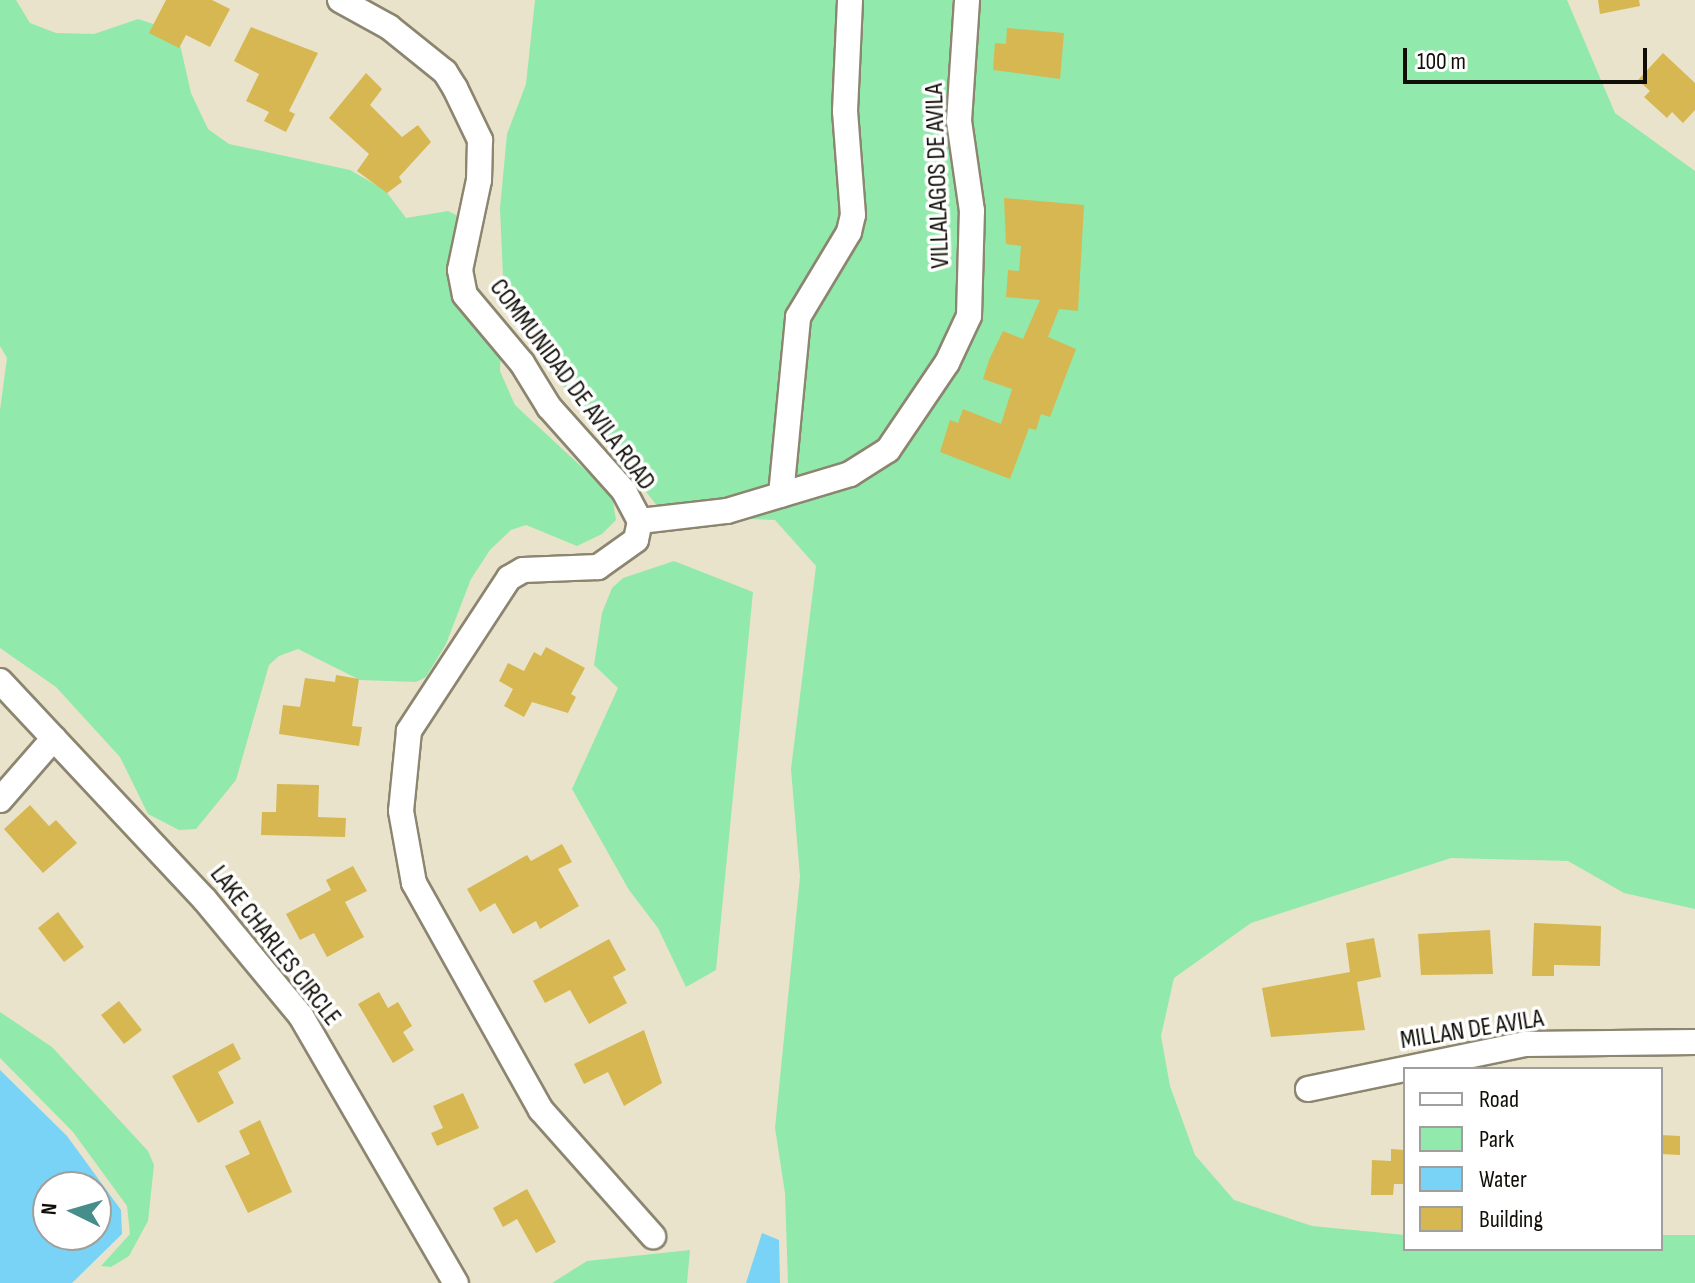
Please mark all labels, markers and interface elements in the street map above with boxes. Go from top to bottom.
scale bar [1407,32,1651,82]
text: 100 m [1417,47,1466,76]
street label: VILLALAGOS DE AVILA [919,83,957,269]
street label: COMMUNIDAD DE AVILA ROAD [482,273,662,497]
street label: LAKE CHARLES CIRCLE [203,860,347,1032]
street label: MILLAN DE AVILA [1398,1003,1546,1057]
legend [1403,1067,1663,1251]
text: Road [1479,1085,1519,1114]
text: Park [1479,1125,1514,1154]
text: Water [1479,1165,1527,1194]
north arrow [32,1171,112,1251]
text: N [36,1202,64,1216]
text: Building [1479,1205,1543,1234]

